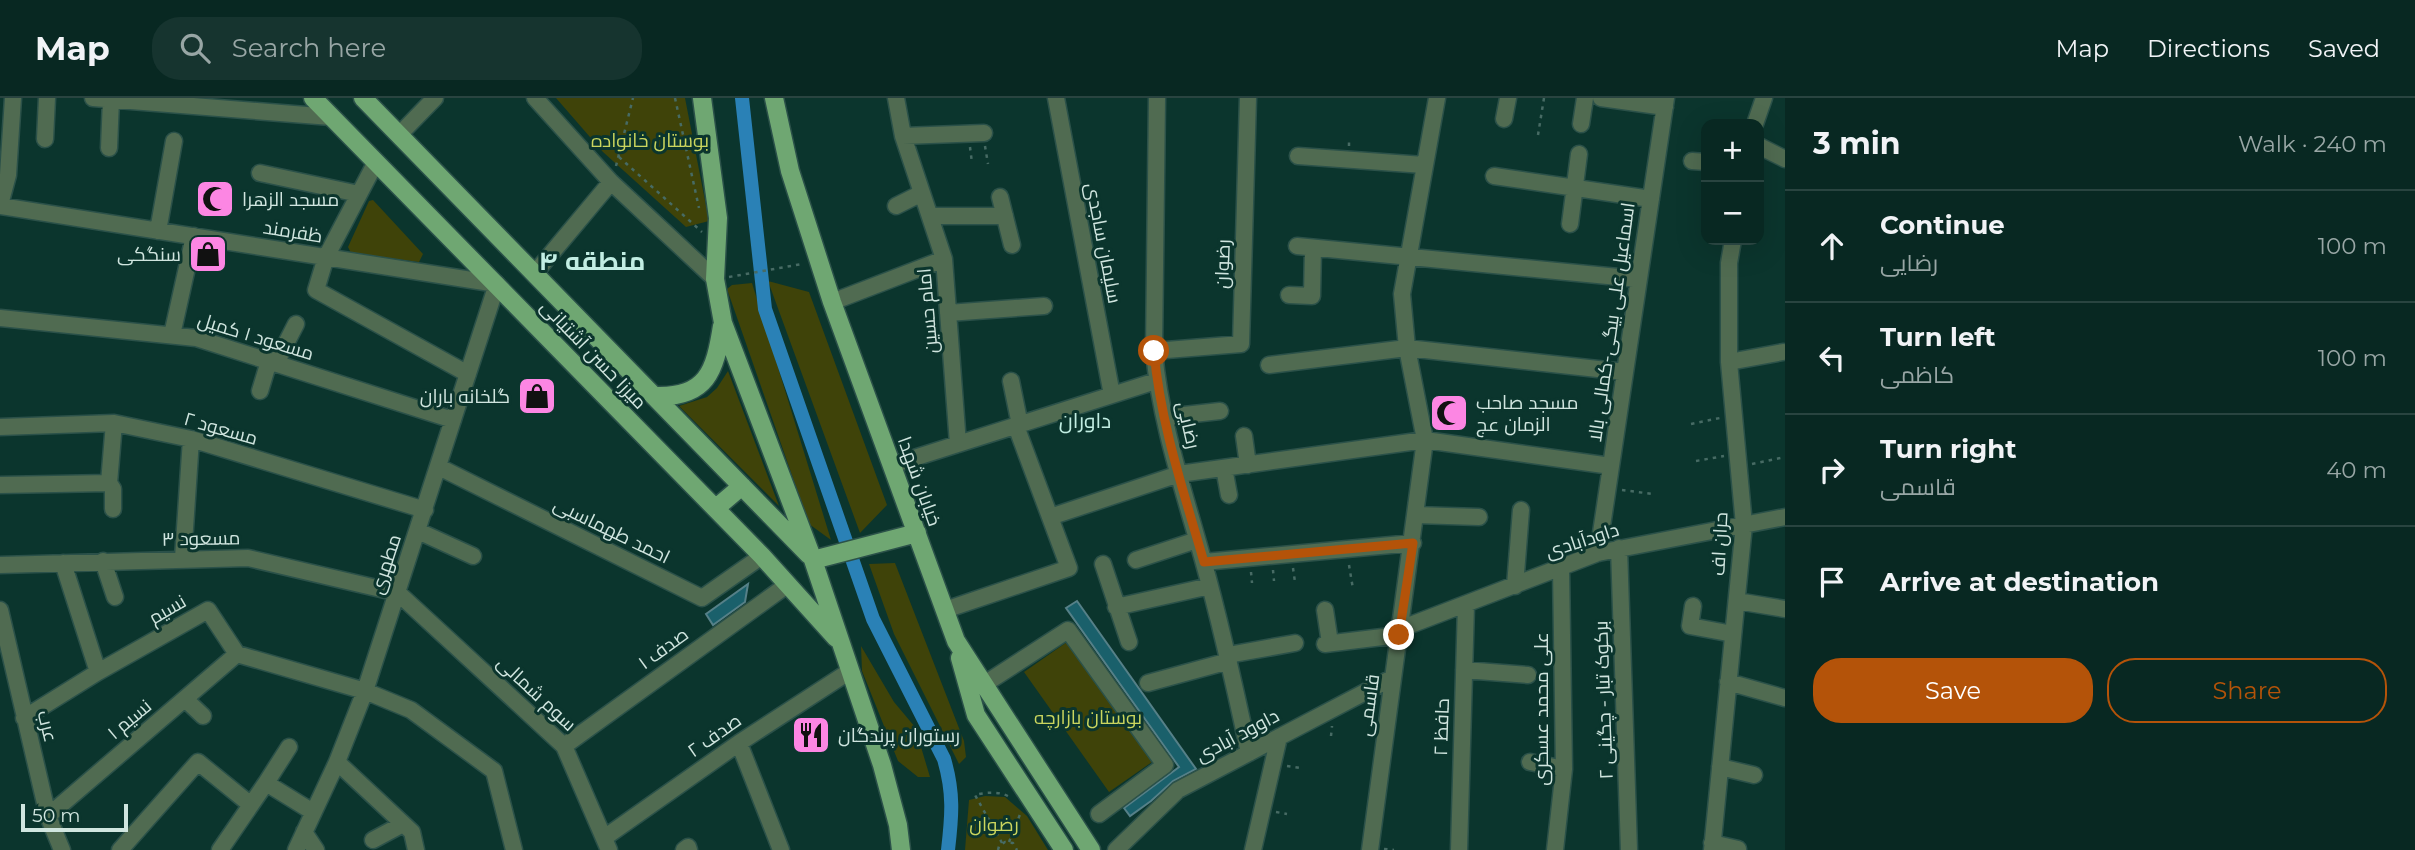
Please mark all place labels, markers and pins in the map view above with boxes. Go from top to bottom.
mosque icon: مسجد الزهرا [194,178,236,220]
place label: مسجد الزهرا [242,188,339,211]
shop icon: سنگکی [187,233,229,275]
place label: سنگکی [117,243,181,266]
shop icon: گلخانه باران [516,375,558,417]
place label: گلخانه باران [420,385,510,408]
place label: مسجد صاحب الزمان عج [1476,391,1578,438]
mosque icon: مسجد صاحب الزمان عج [1428,392,1470,434]
restaurant icon: رستوران پرندگان [790,714,832,756]
place label: رستوران پرندگان [838,724,960,748]

